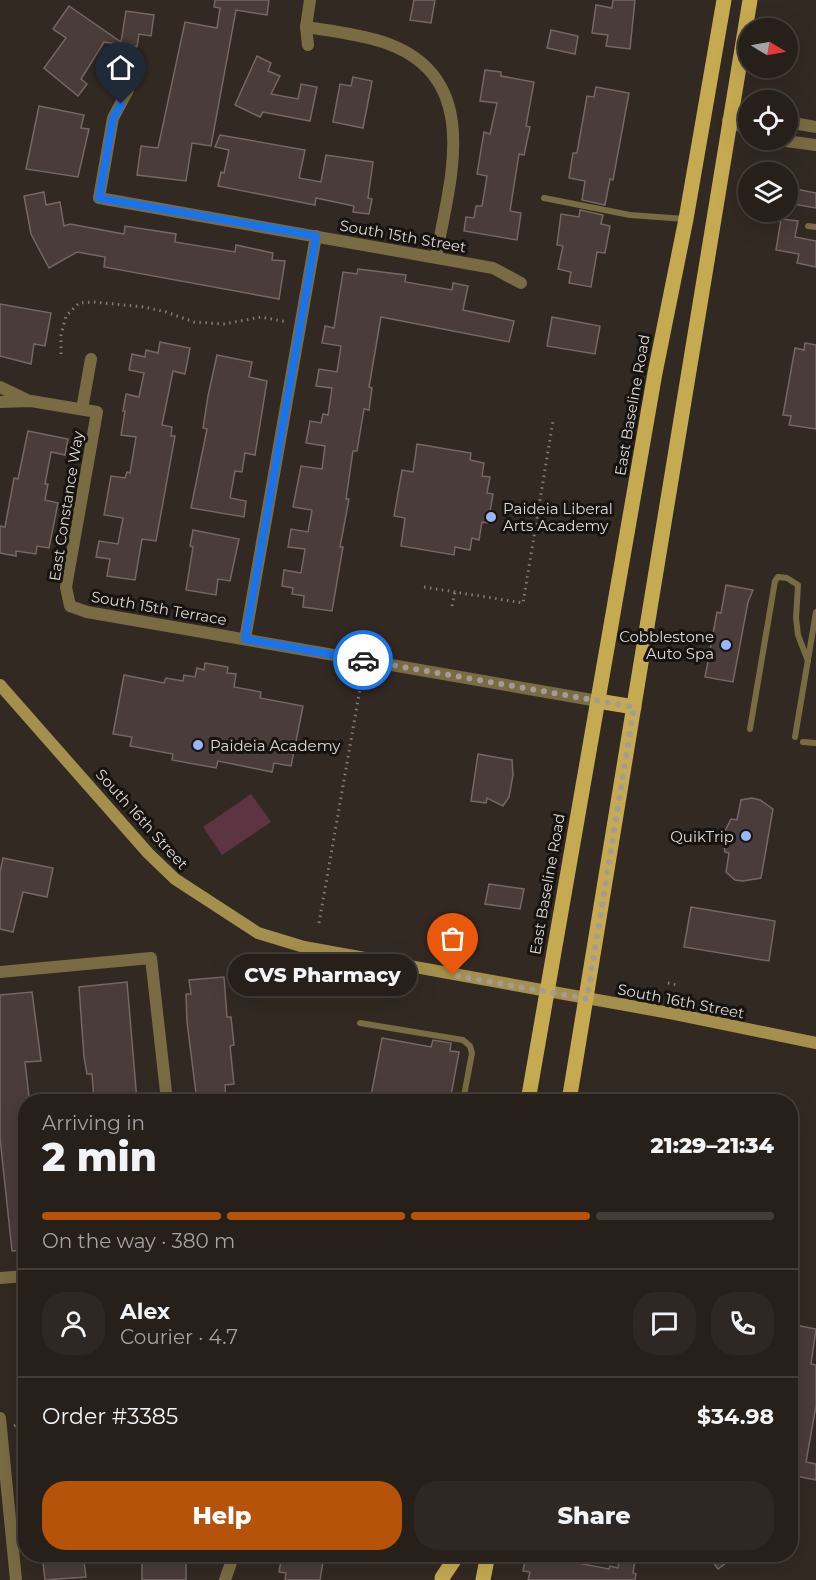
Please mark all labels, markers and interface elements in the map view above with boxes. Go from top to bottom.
north arrow [738,18,798,78]
map controls [738,18,798,222]
pin [95,42,146,104]
icon: home [104,51,137,84]
button: locate [738,90,798,150]
button: layers [738,162,798,222]
street label: South 15th Street [338,216,468,256]
street label: East Baseline Road [610,333,654,477]
street label: East Constance Way [45,429,87,582]
place label: Paideia Liberal Arts Academy [503,499,613,535]
marker: Paideia Liberal Arts Academy [484,510,498,524]
street label: South 15th Terrace [90,587,228,629]
place label: Cobblestone Auto Spa [619,627,714,663]
courier [333,630,393,690]
marker: Cobblestone Auto Spa [719,638,733,652]
icon: car [347,644,380,677]
place label: Paideia Academy [210,736,341,755]
marker: Paideia Academy [191,738,205,752]
street label: South 16th Street [92,765,192,873]
street label: East Baseline Road [525,812,569,956]
place label: QuikTrip [670,827,734,846]
marker: QuikTrip [739,829,753,843]
pin [427,913,478,975]
icon: bag [436,922,469,955]
callout: CVS Pharmacy [228,954,417,996]
text: CVS Pharmacy [244,963,401,987]
street label: South 16th Street [616,979,746,1023]
text: Arriving in [42,1111,145,1135]
text: 21:29–21:34 [651,1132,774,1159]
text: 2 min [42,1133,157,1181]
text: On the way · 380 m [42,1229,235,1253]
button: person [42,1292,105,1355]
button: chat [633,1292,696,1355]
button: phone [711,1292,774,1355]
text: Alex [120,1298,170,1325]
text: Courier · 4.7 [120,1325,238,1349]
text: Order #3385 [42,1403,178,1430]
text: $34.98 [697,1403,774,1430]
button: Help [42,1481,402,1550]
button: Share [414,1481,774,1550]

